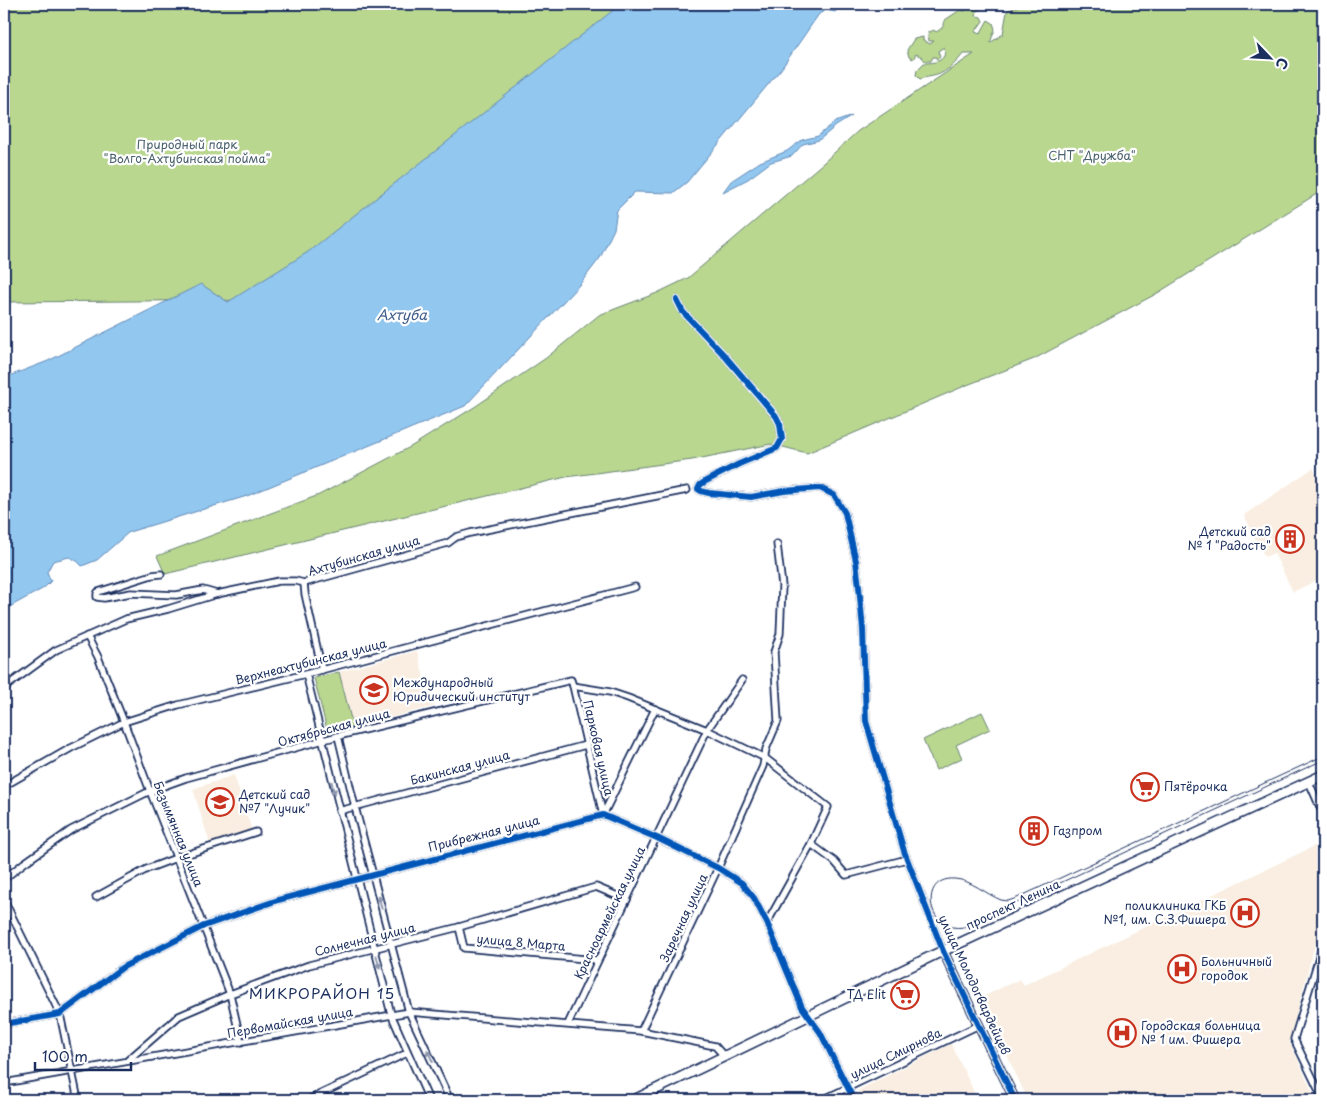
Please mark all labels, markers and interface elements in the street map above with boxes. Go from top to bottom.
north arrow [1244,32,1294,82]
text: С [1270,54,1294,73]
park label: Природный парк "Волго-Ахтубинская пойма" [104,135,270,167]
park label: СНТ "Дружба" [1048,146,1136,164]
water label: Ахтуба [377,304,428,325]
place label: Детский сад № 1 "Радость" [1188,522,1271,554]
building icon: Детский сад № 1 "Радость" [1275,524,1305,554]
street label: Ахтубинская улица [306,530,422,580]
street label: Верхнеахтубинская улица [233,633,389,689]
place label: Международный Юридический институт [393,673,530,705]
school or university icon: Международный Юридический институт [359,675,389,705]
street label: Парковая улица [579,698,619,798]
street label: Октябрьская улица [276,703,392,751]
street label: Бакинская улица [408,745,512,789]
supermarket icon: Пятёрочка [1130,772,1160,802]
place label: Пятёрочка [1164,777,1228,795]
street label: Безымянная улица [149,778,209,890]
one-way arrow [329,781,337,796]
place label: Детский сад №7 "Лучик" [238,785,310,817]
school or university icon: Детский сад №7 "Лучик" [205,787,235,817]
street label: Прибрежная улица [426,810,542,856]
building icon: Газпром [1019,816,1049,846]
place label: Газпром [1053,821,1102,839]
street label: Красноармейская улица [569,843,649,982]
street label: Заречная улица [655,870,712,965]
street label: проспект Ленина [962,874,1063,934]
one-way arrow [376,894,384,909]
place label: поликлиника ГКБ №1, им. С.З.Фишера [1104,896,1227,928]
hospital icon: поликлиника ГКБ №1, им. С.З.Фишера [1230,898,1260,928]
street label: улица Молодогвардейцев [935,912,1015,1058]
street label: Солнечная улица [312,918,417,960]
street label: улица 8 Марта [476,929,567,955]
place label: Больничный городок [1201,952,1272,984]
hospital icon: Больничный городок [1167,954,1197,984]
one-way arrow [374,955,382,970]
supermarket icon: ТД Elit [890,980,920,1010]
district label: МИКРОРАЙОН 15 [249,981,395,1004]
place label: ТД Elit [847,985,886,1003]
street label: Первомайская улица [226,1002,355,1042]
place label: Городская больница № 1 им. Фишера [1141,1016,1261,1048]
hospital icon: Городская больница № 1 им. Фишера [1107,1018,1137,1048]
street label: улица Смирнова [847,1023,945,1083]
scale bar [35,1039,131,1071]
text: 100 m [42,1044,88,1067]
one-way arrow [425,1049,433,1063]

